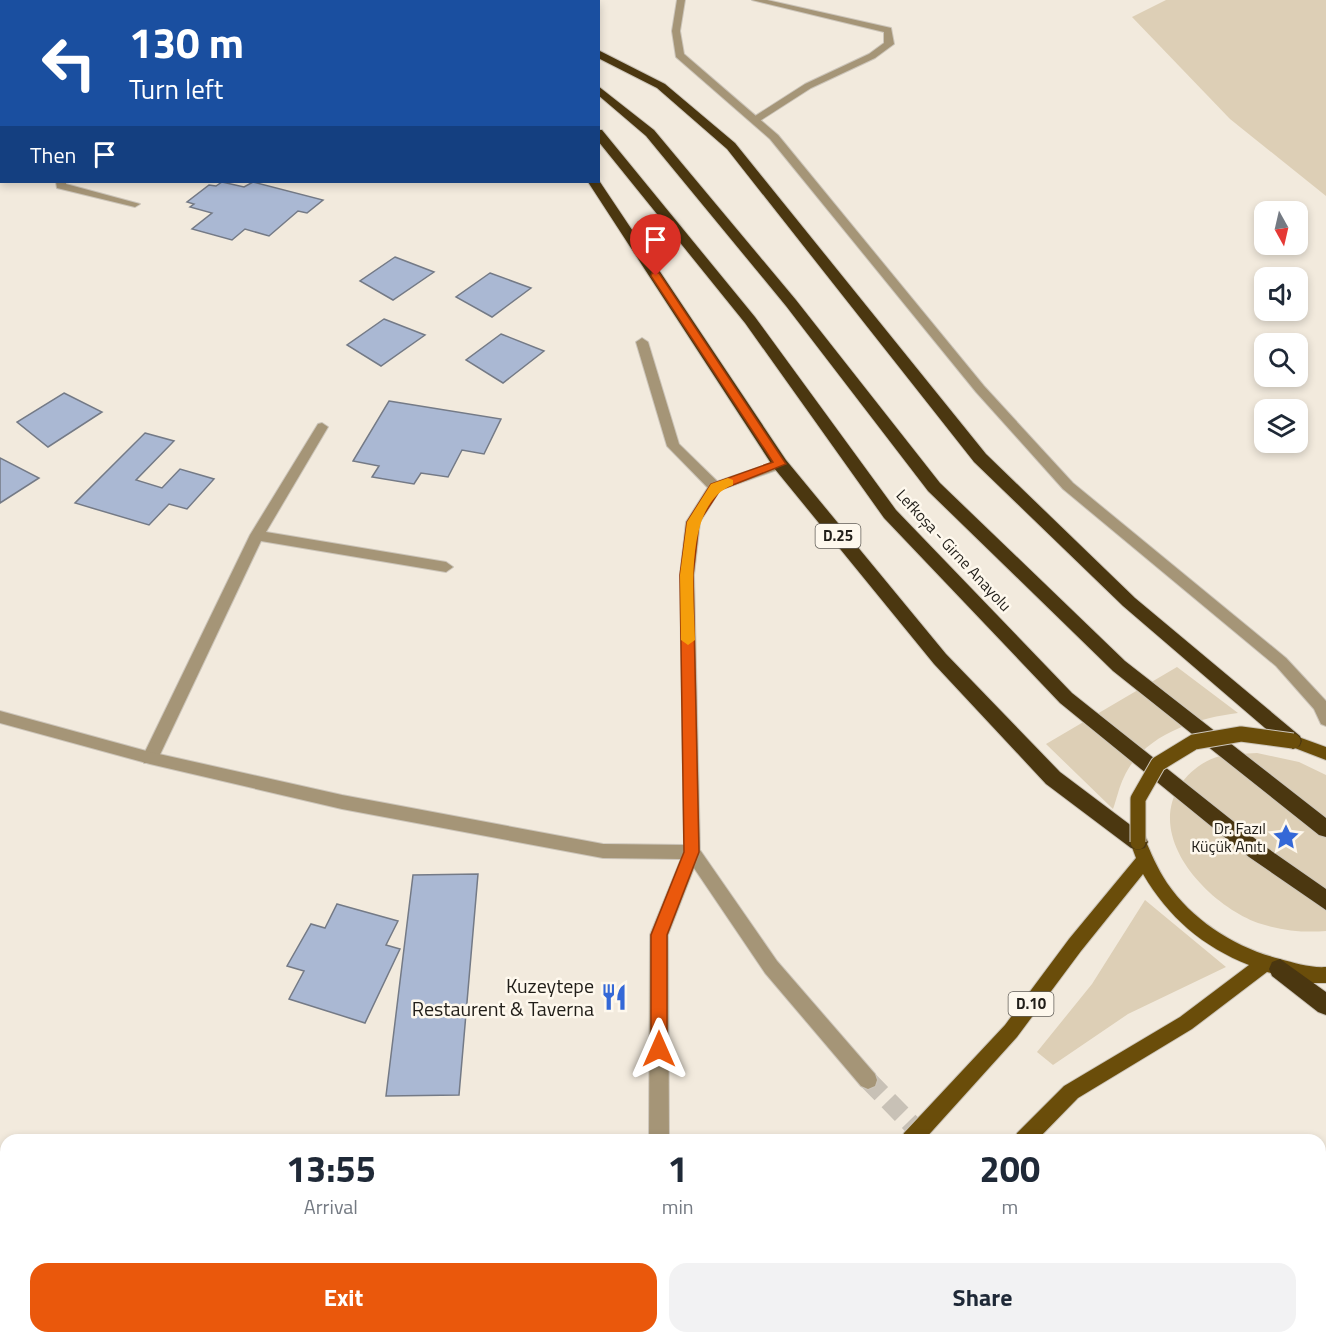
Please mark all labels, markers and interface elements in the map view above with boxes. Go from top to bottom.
text: 130 m [129,10,244,74]
icon: left [30,24,108,102]
text: Turn left [129,68,223,109]
text: Then [30,138,76,172]
icon: arrive [88,138,121,171]
north arrow [1254,201,1308,255]
map controls [1254,201,1308,453]
pin [630,214,681,276]
icon: arrive [639,223,672,256]
button: sound [1254,267,1308,321]
button: search [1254,333,1308,387]
button: layers [1254,399,1308,453]
street label: Lefkoşa - Girne Anayolu [891,483,1017,617]
road number: D.25 [816,524,860,548]
place label: Dr. Fazıl Küçük Anıtı [1191,816,1266,858]
place icon: Dr. Fazıl Küçük Anıtı [1271,822,1301,852]
place label: Kuzeytepe Restaurent & Taverna [412,970,594,1024]
restaurant icon: Kuzeytepe Restaurent & Taverna [599,982,629,1012]
road number: D.10 [1008,992,1054,1016]
position arrow [627,1017,691,1081]
text: 13:55 [286,1141,376,1196]
text: 1 [668,1141,688,1196]
text: 200 [980,1141,1040,1196]
text: Arrival [304,1191,358,1222]
text: min [662,1191,694,1222]
text: m [1001,1191,1018,1222]
button: Exit [30,1263,657,1332]
button: Share [669,1263,1296,1332]

